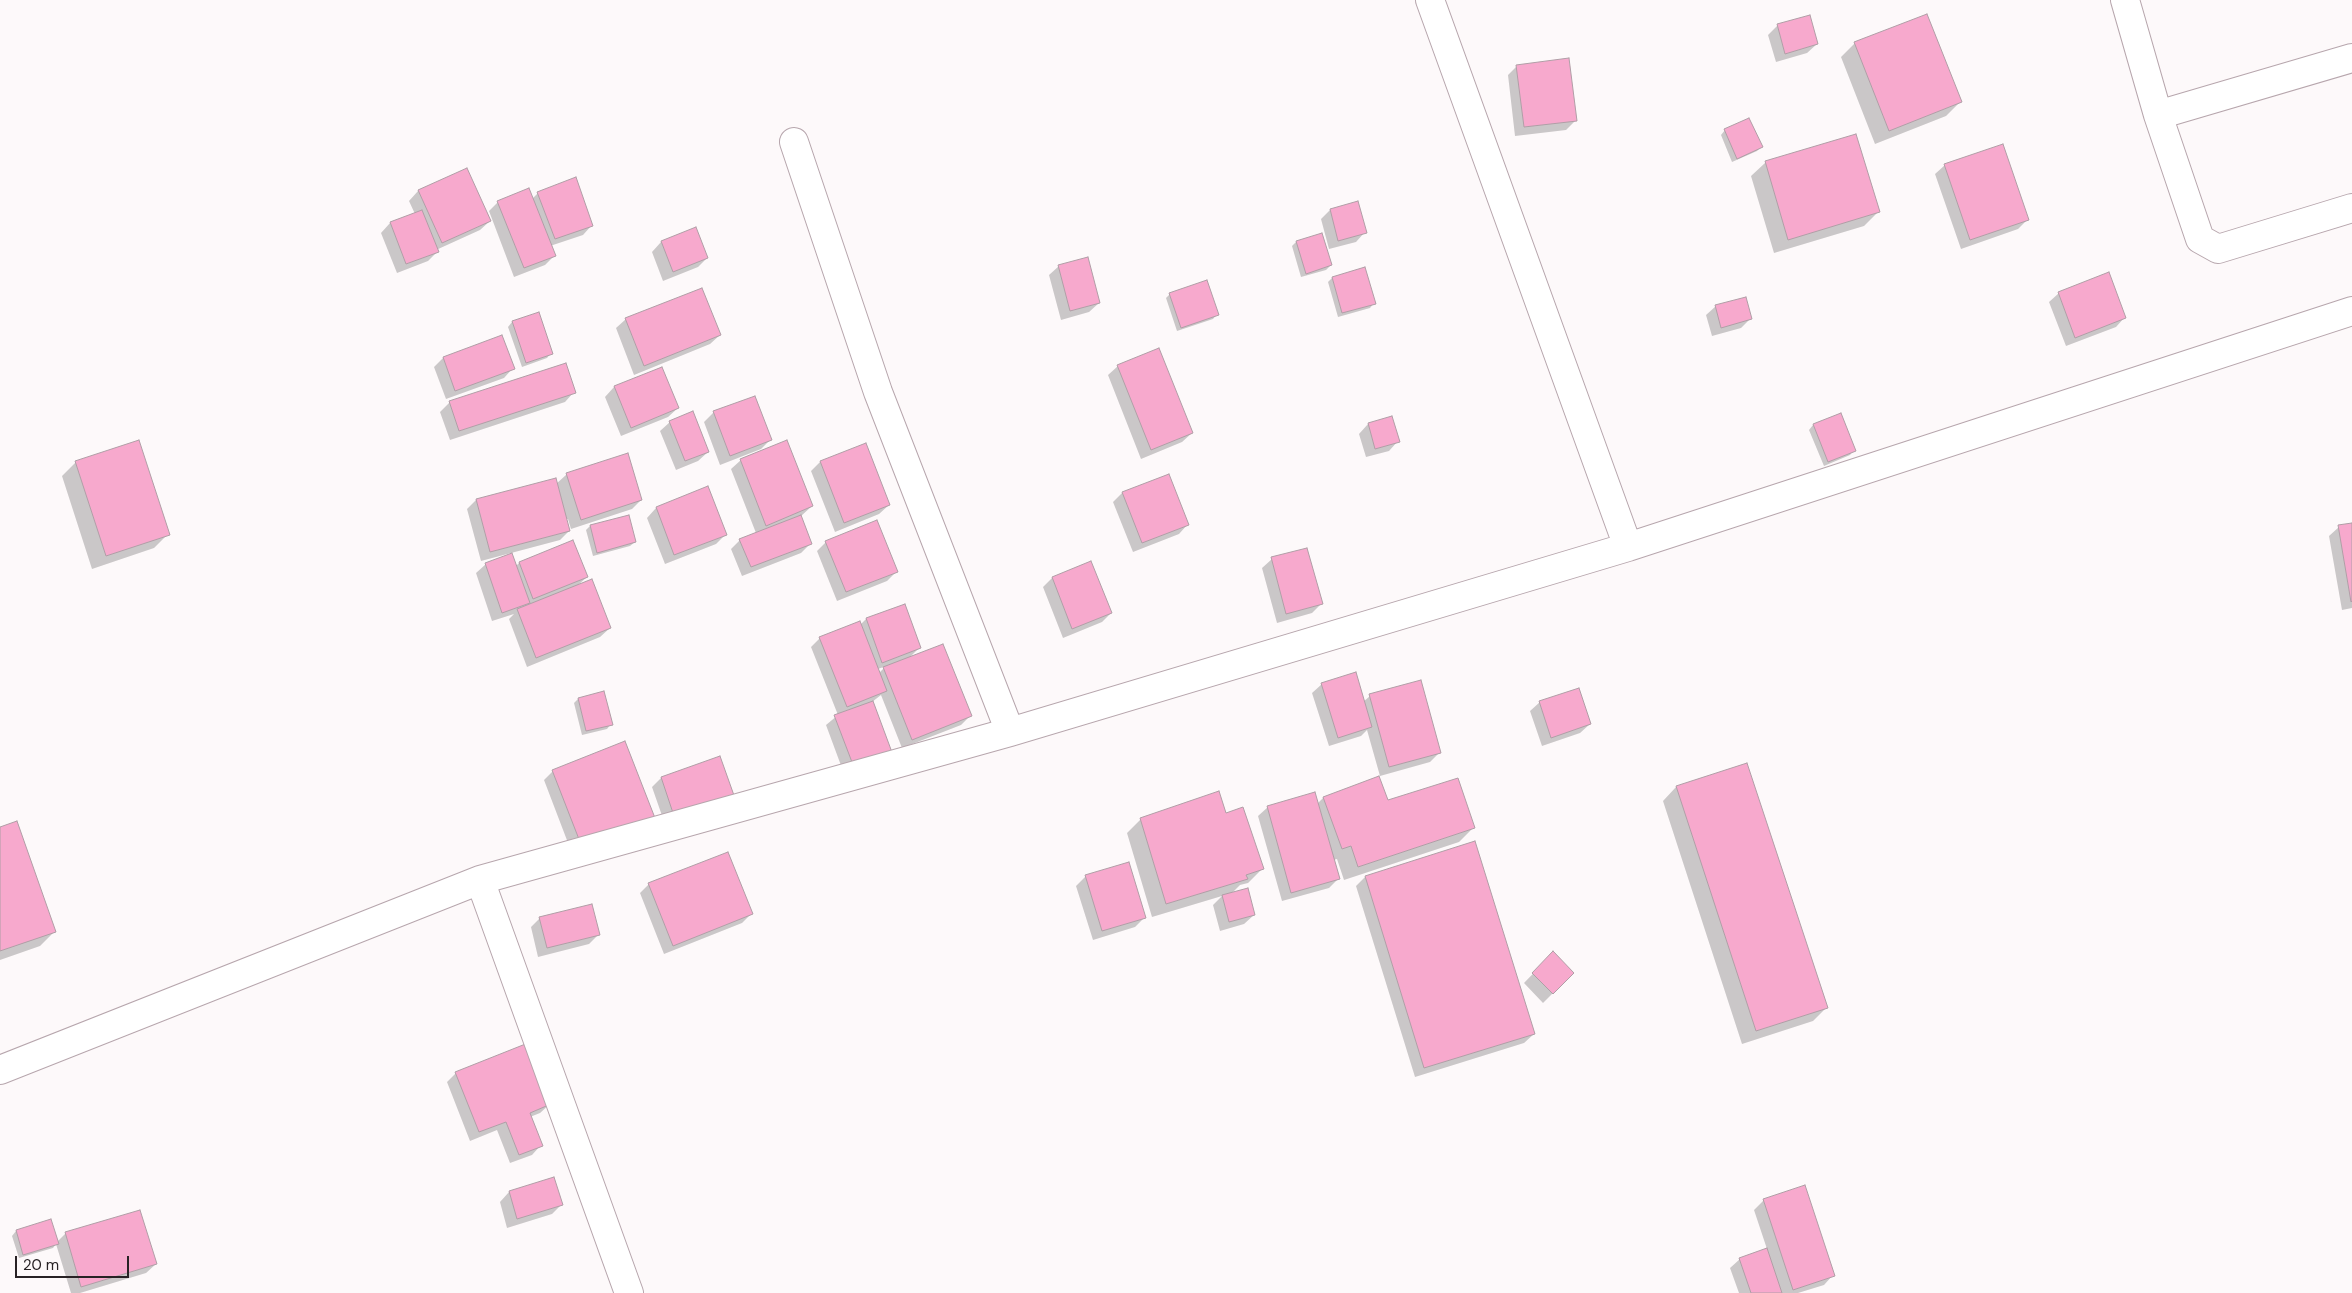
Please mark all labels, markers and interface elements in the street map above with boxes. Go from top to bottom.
scale bar [18,1246,131,1278]
text: 20 m [23,1255,59,1275]

